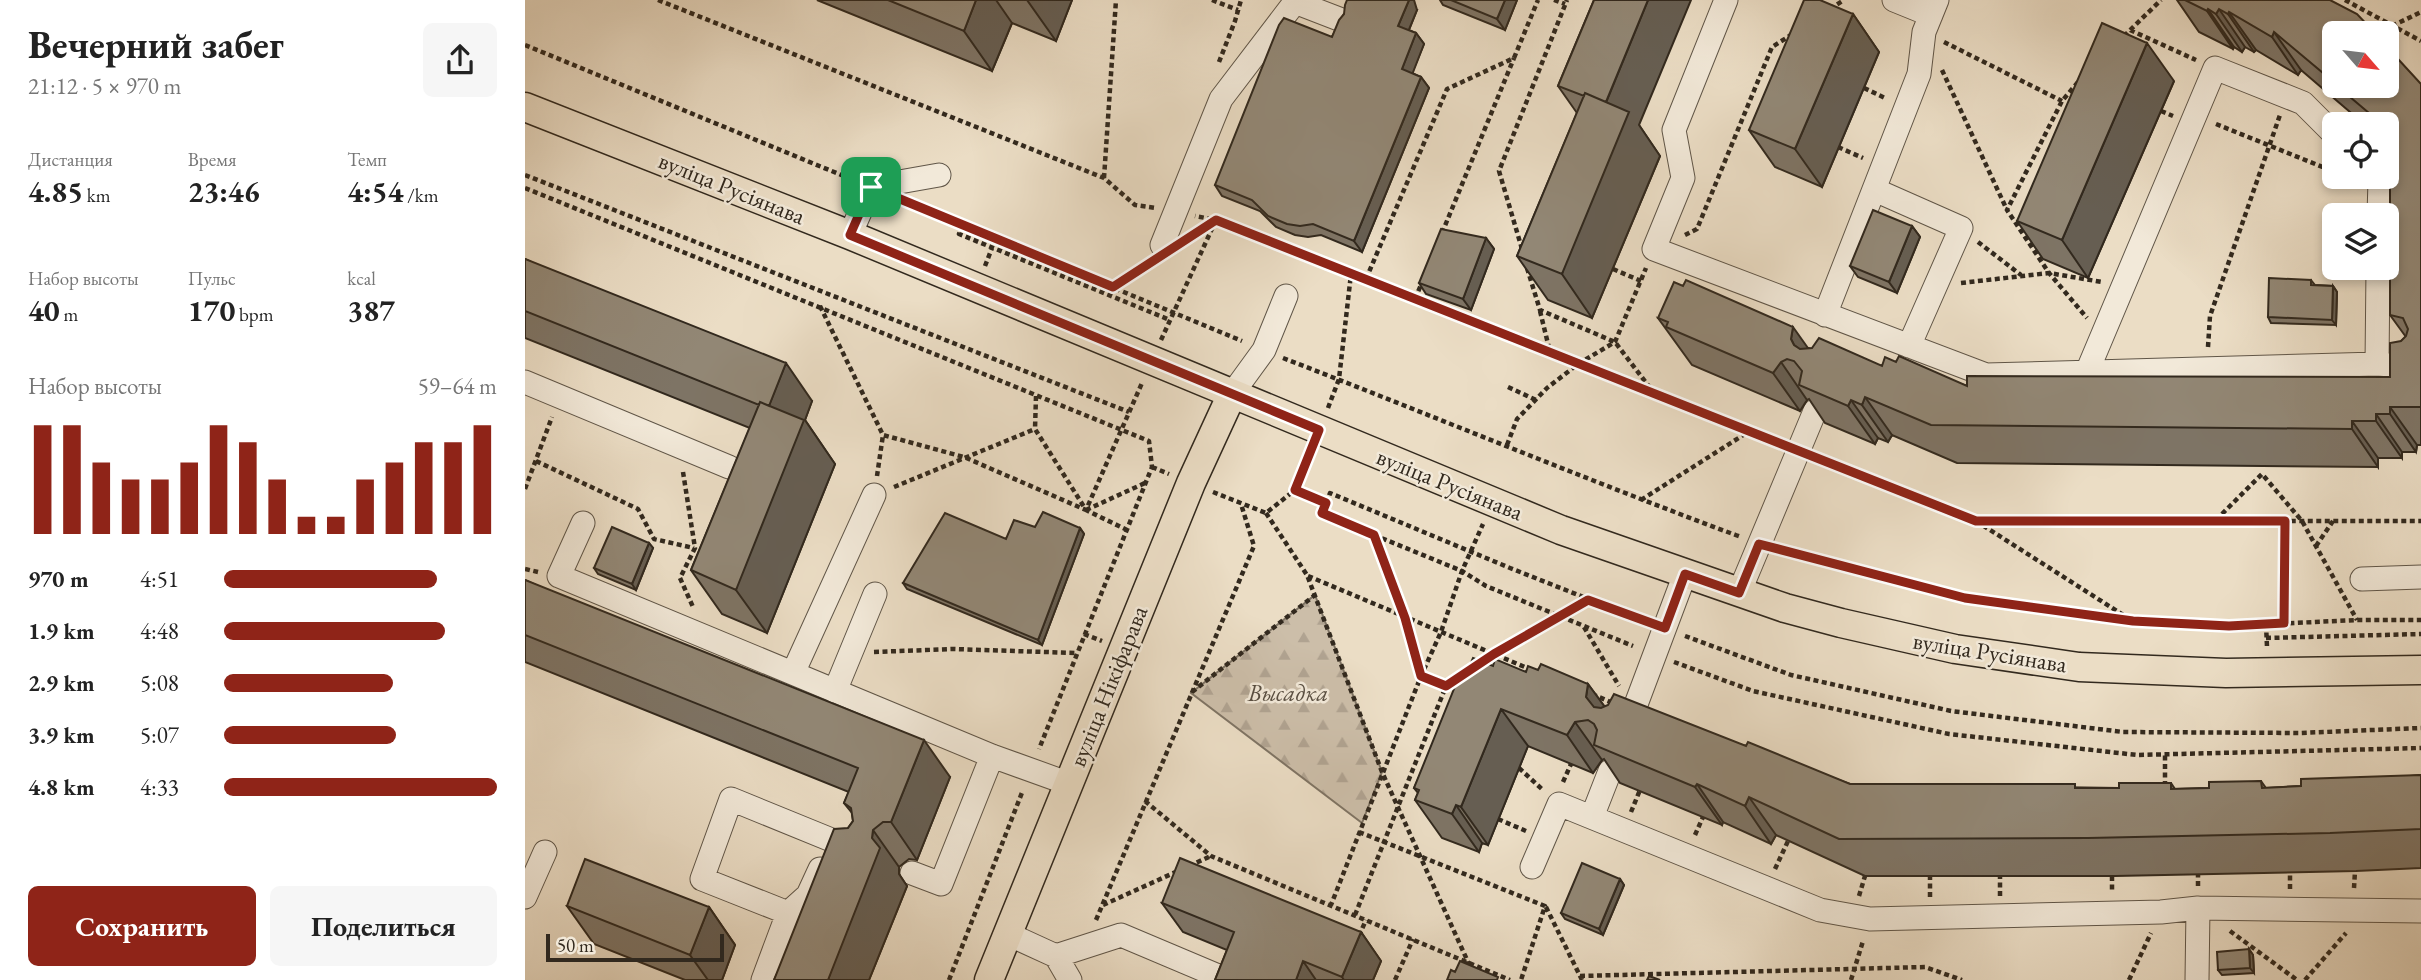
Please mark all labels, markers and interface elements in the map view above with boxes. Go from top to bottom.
text: Вечерний забег [28,20,284,69]
north arrow [2322,21,2399,98]
map controls [2322,21,2399,280]
button: share [423,23,497,97]
text: 21:12 · 5 × 970 m [28,71,181,101]
button: locate [2322,112,2399,189]
street label: вуліца Русіянава [654,145,810,232]
text: Дистанция [28,147,113,172]
text: Время [188,147,236,172]
text: Темп [347,147,387,172]
pin [841,157,901,217]
icon: arrive [852,168,890,206]
text: 4.85 [28,172,83,211]
text: 23:46 [188,172,260,211]
text: 4:54 [347,172,403,211]
text: km [83,183,111,208]
text: /km [403,183,438,208]
button: layers [2322,203,2399,280]
text: Набор высоты [28,266,139,291]
text: Пульс [188,266,236,291]
text: kcal [347,266,376,291]
text: 40 [28,291,60,330]
text: 170 [188,291,235,330]
text: 387 [347,291,395,330]
text: m [60,302,78,327]
text: bpm [235,302,274,327]
text: Набор высоты [28,371,162,401]
text: 59–64 m [418,371,497,401]
street label: вуліца Русіянава [1372,441,1528,528]
text: 970 m [28,564,89,594]
text: 4:51 [140,564,179,594]
street label: вуліца Нікіфарава [1062,601,1155,771]
text: 1.9 km [28,616,95,646]
text: 4:48 [140,616,179,646]
street label: вуліца Русіянава [1911,625,2070,680]
text: 2.9 km [28,668,95,698]
text: 5:08 [140,668,179,698]
park label: Высадка [1247,677,1328,708]
text: 3.9 km [28,720,95,750]
text: 5:07 [140,720,179,750]
text: 4.8 km [28,772,95,802]
text: 4:33 [140,772,179,802]
button: Сохранить [28,886,256,966]
button: Поделиться [270,886,497,966]
scale bar [546,931,725,963]
text: 50 m [557,933,594,958]

